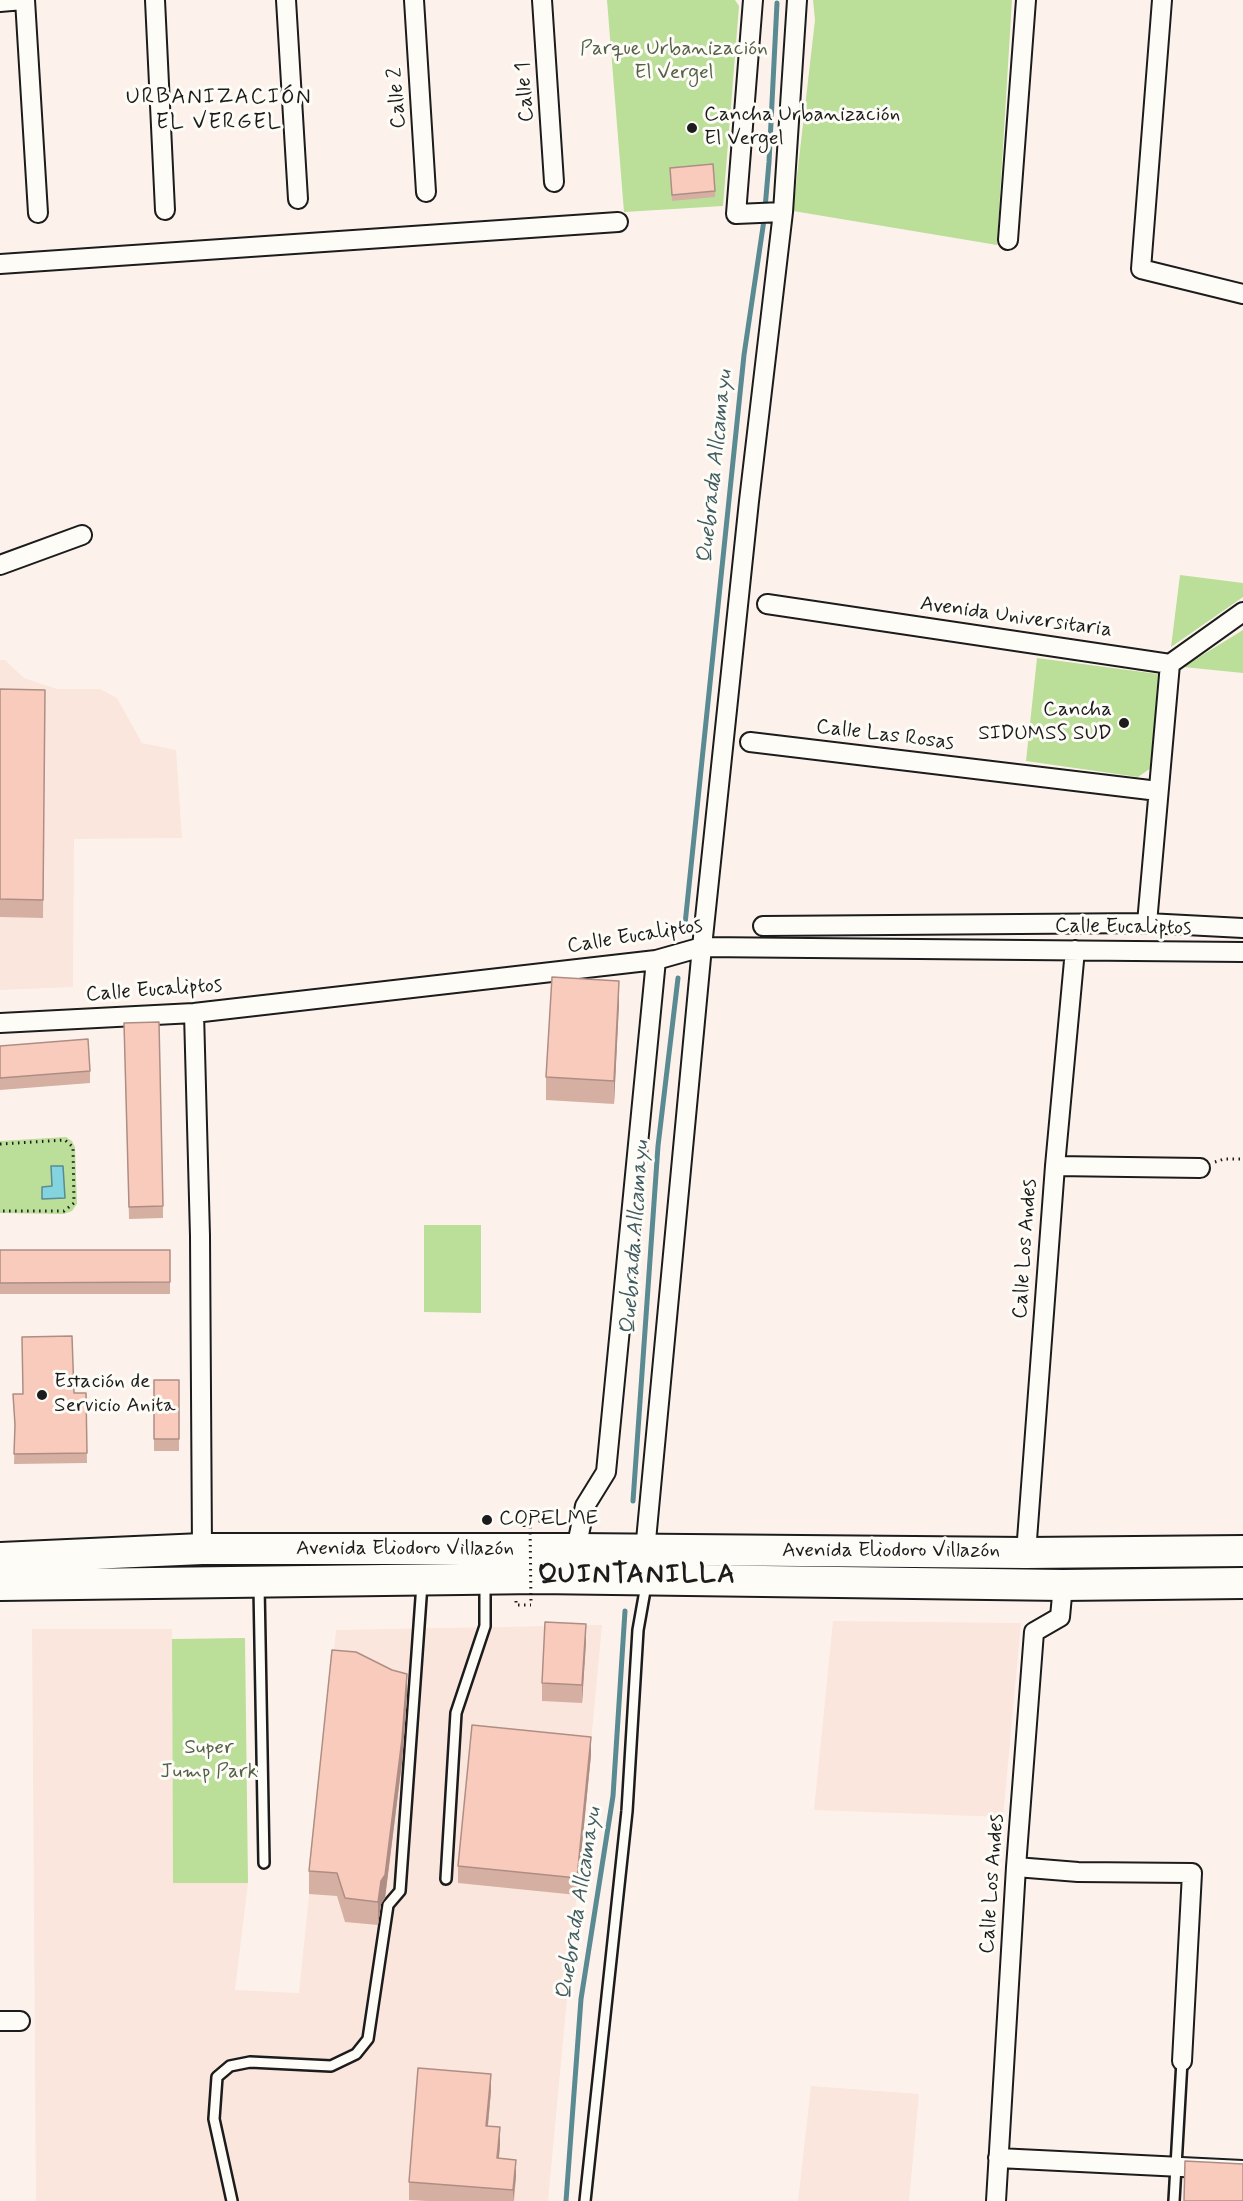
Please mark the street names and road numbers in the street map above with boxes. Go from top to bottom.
street label: Calle 1 [511,61,541,123]
street label: Calle 2 [383,67,413,129]
street label: Avenida Universitaria [918,592,1114,644]
street label: Calle Las Rosas [815,715,955,757]
street label: Calle Eucaliptos [566,914,704,960]
street label: Calle Eucaliptos [1055,914,1191,942]
street label: Calle Eucaliptos [85,974,223,1008]
street label: Calle Los Andes [1009,1178,1043,1320]
street label: Avenida Eliodoro Villazón [296,1537,514,1563]
street label: Avenida Eliodoro Villazón [782,1539,1000,1565]
street label: Calle Los Andes [976,1813,1010,1955]

